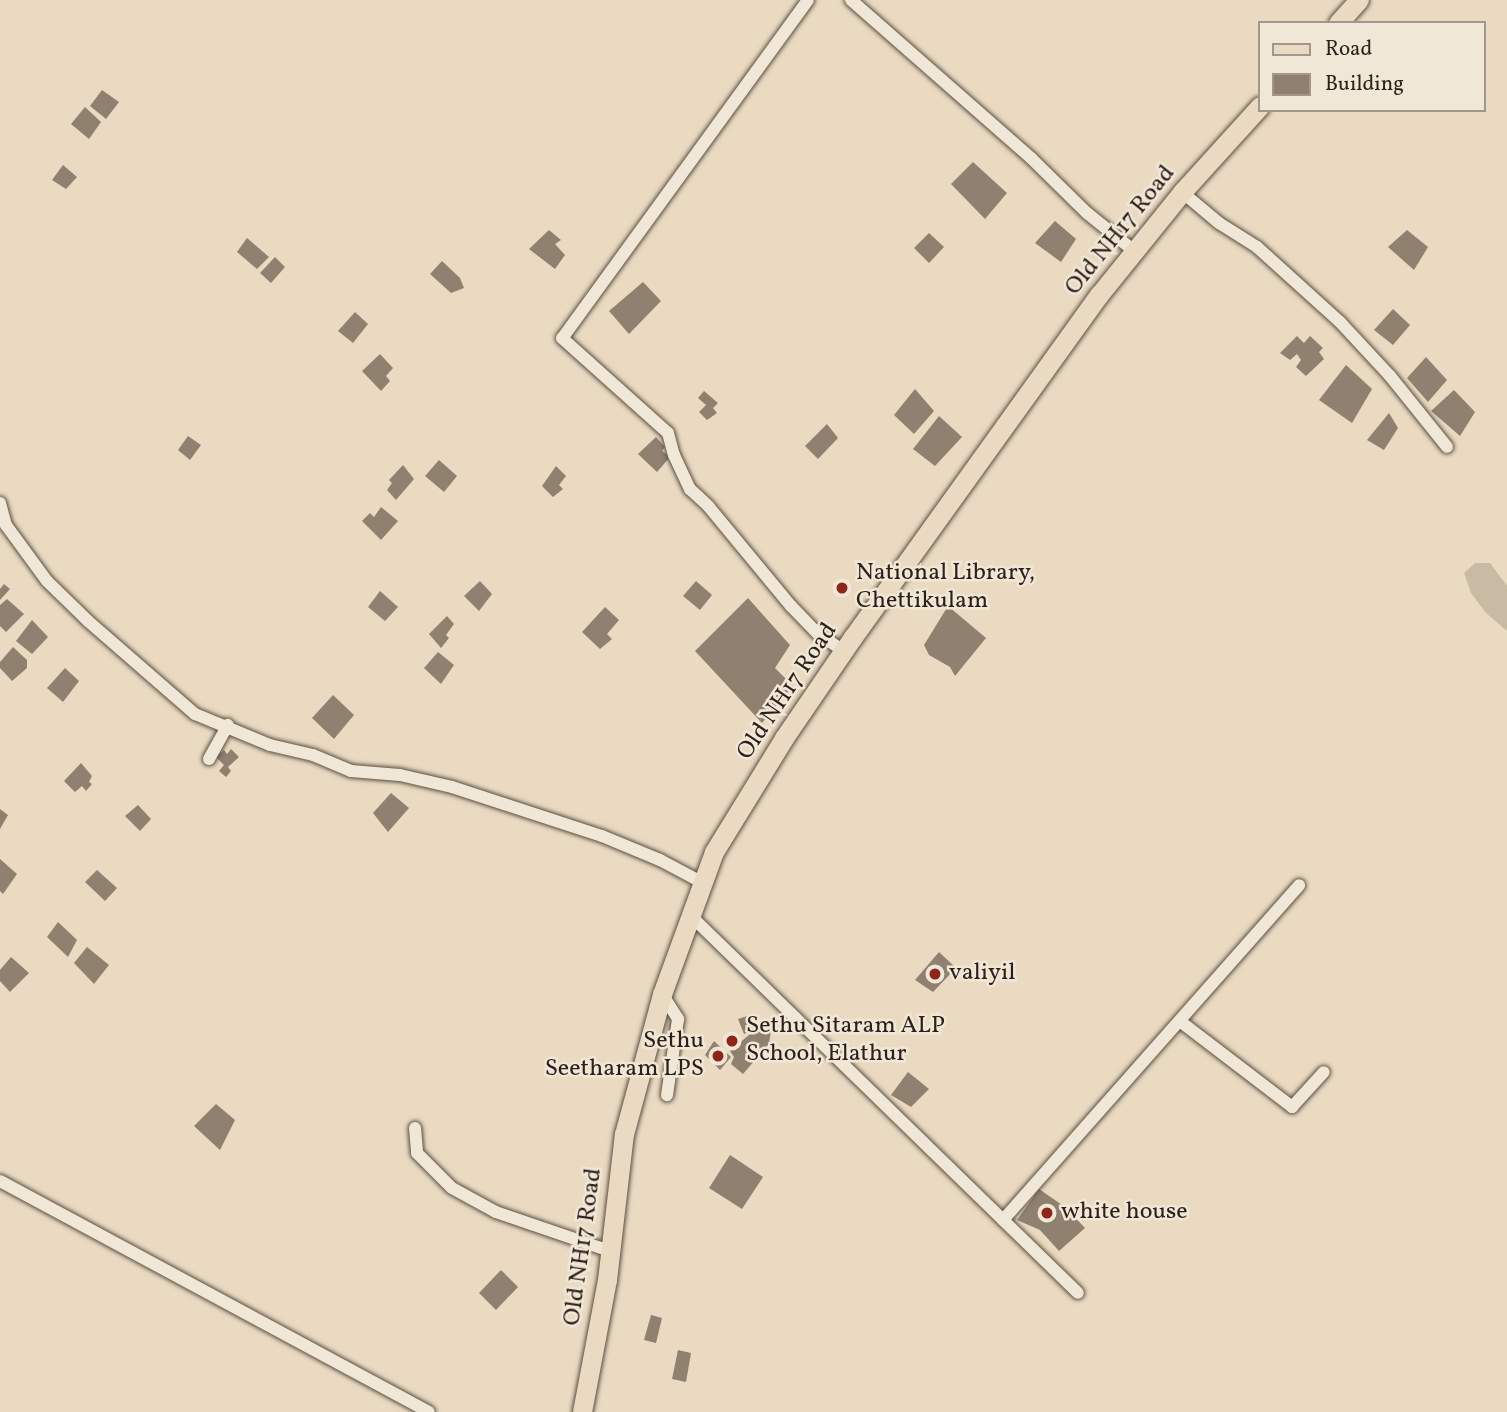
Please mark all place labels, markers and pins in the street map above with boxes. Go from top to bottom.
place label: National Library, Chettikulam [856,560,1035,616]
marker: National Library, Chettikulam [834,580,850,596]
place label: valiyil [949,960,1015,988]
marker: valiyil [927,966,943,982]
place label: Sethu Sitaram ALP School, Elathur [746,1013,945,1069]
place label: Sethu Seetharam LPS [545,1028,704,1084]
marker: Sethu Sitaram ALP School, Elathur [724,1033,740,1049]
marker: Sethu Seetharam LPS [710,1048,726,1064]
place label: white house [1061,1199,1188,1227]
marker: white house [1039,1205,1055,1221]

